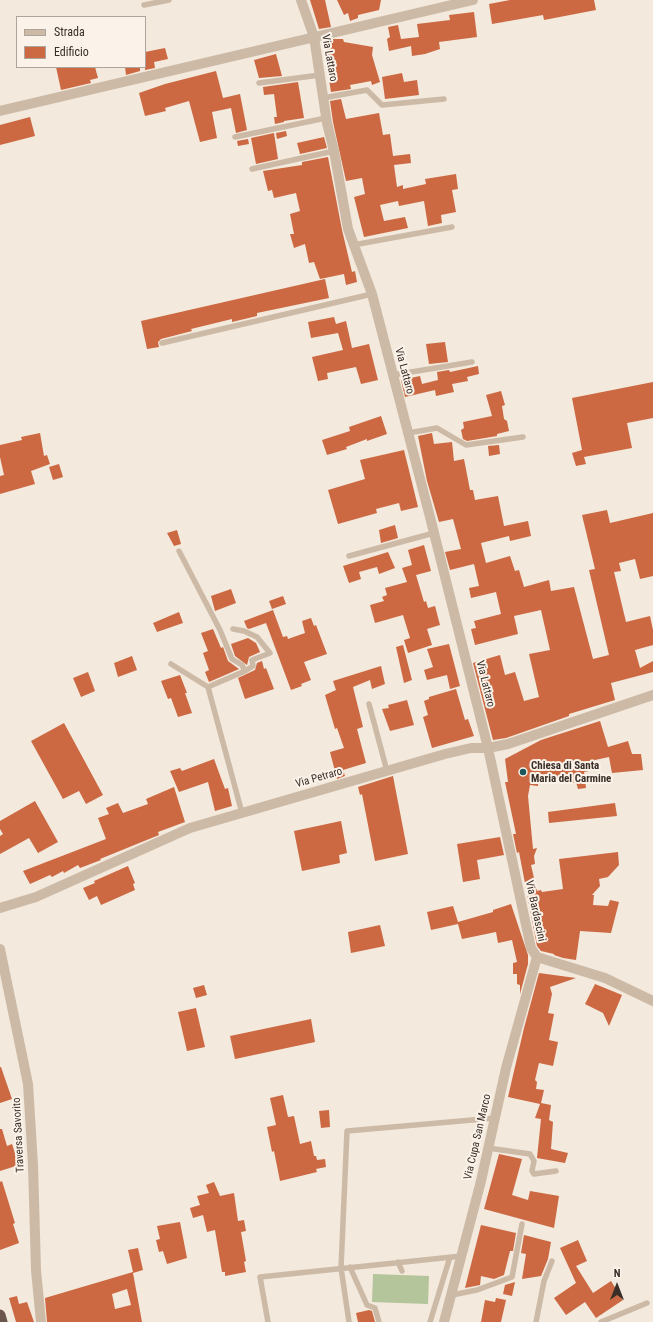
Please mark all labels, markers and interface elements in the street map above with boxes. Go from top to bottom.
legend [16,16,146,68]
text: Strada [54,25,85,39]
street label: Via Lattaro [318,33,340,83]
text: Edificio [54,45,89,59]
street label: Via Lattaro [391,346,417,396]
street label: Via Lattaro [473,659,497,709]
place label: Chiesa di Santa Maria del Carmine [531,759,611,785]
street label: Via Petraro [294,765,344,791]
marker: Chiesa di Santa Maria del Carmine [518,767,528,777]
street label: Via Bardascini [522,879,548,943]
street label: Via Cupa San Marco [462,1093,494,1181]
street label: Traversa Savorito [10,1097,28,1173]
north arrow [597,1266,637,1306]
text: N [614,1267,620,1280]

